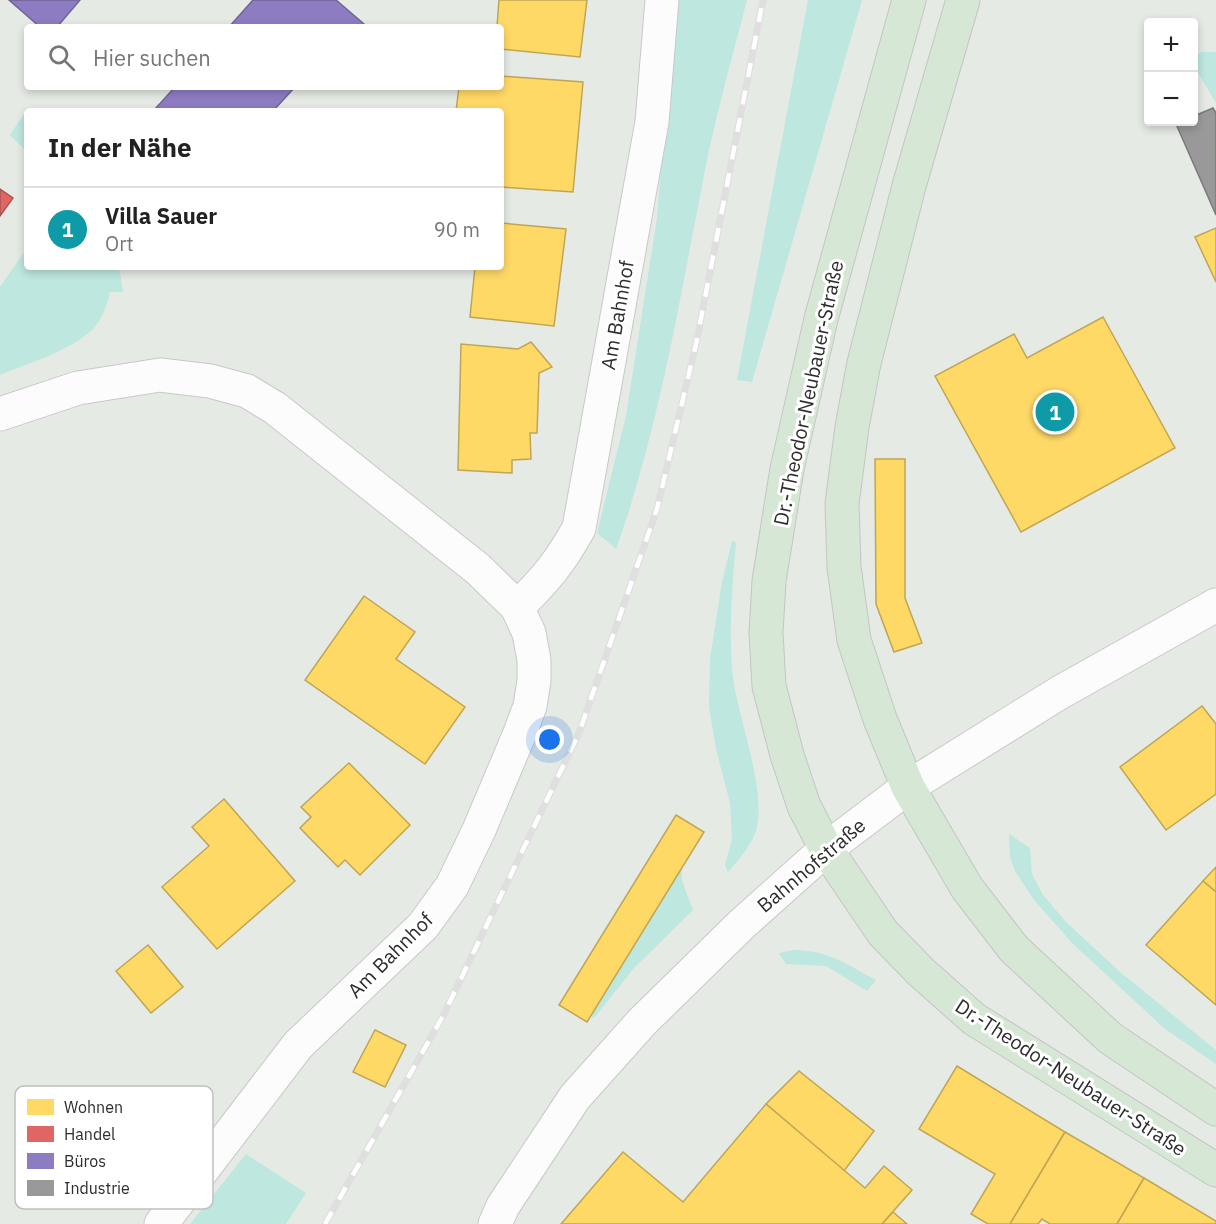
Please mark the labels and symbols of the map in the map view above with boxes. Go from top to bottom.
street label: Am Bahnhof [594,258,640,372]
street label: Dr.-Theodor-Neubauer-Straße [767,258,849,528]
pin: 1 [1036,390,1074,434]
your location [535,725,564,754]
street label: Bahnhofstraße [751,812,871,918]
street label: Am Bahnhof [341,906,439,1004]
street label: Dr.-Theodor-Neubauer-Straße [950,992,1192,1162]
legend [15,1086,213,1209]
text: Wohnen [64,1097,123,1117]
text: Handel [64,1124,115,1144]
text: Büros [64,1151,106,1171]
text: Industrie [64,1178,130,1198]

